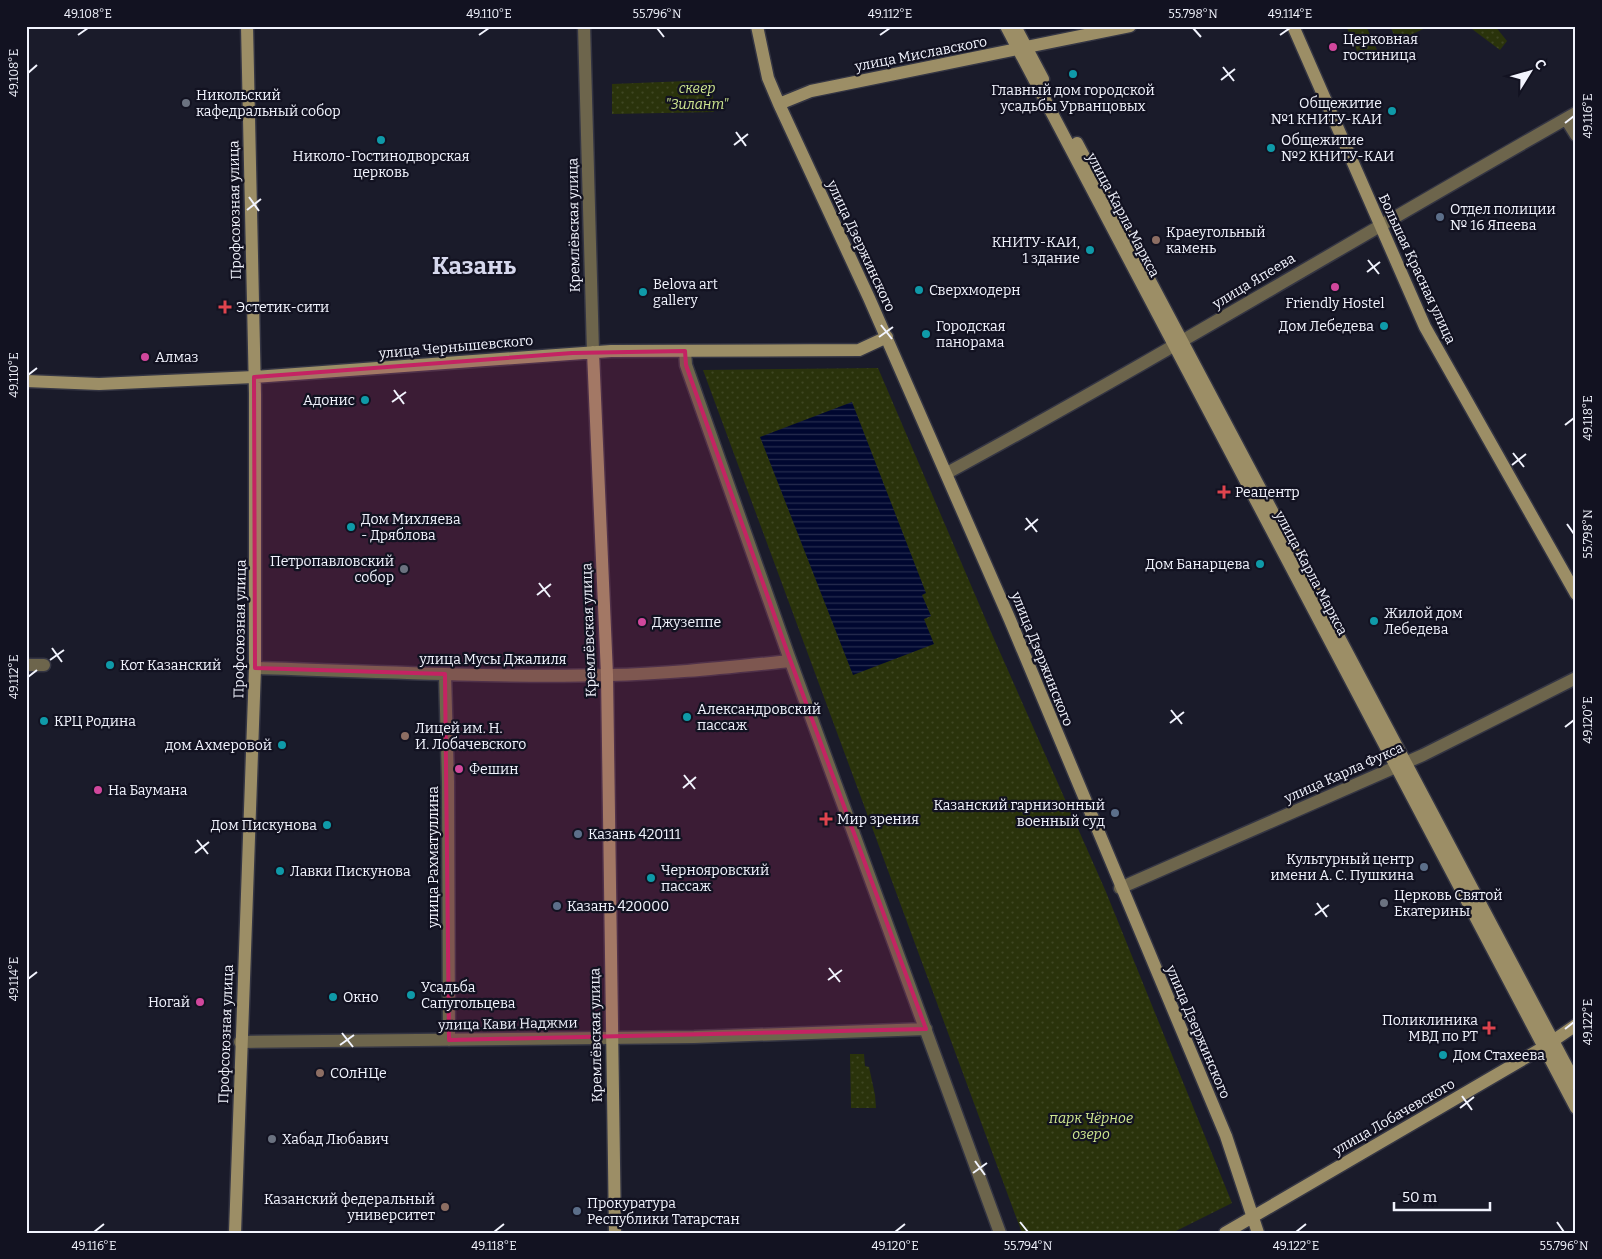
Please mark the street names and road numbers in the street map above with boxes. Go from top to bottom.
street label: улица Миславского [853,33,988,75]
street label: Профсоюзная улица [225,140,245,280]
street label: улица Карла Маркса [1082,149,1163,280]
street label: Кремлёвская улица [564,157,584,292]
street label: улица Дзержинского [823,177,899,315]
street label: Большая Красная улица [1375,191,1459,347]
street label: улица Япеева [1209,250,1299,313]
street label: улица Чернышевского [377,332,534,362]
street label: улица Карла Маркса [1270,507,1351,638]
street label: Профсоюзная улица [230,559,250,699]
street label: Кремлёвская улица [578,562,600,697]
street label: улица Дзержинского [1007,588,1077,729]
street label: улица Мусы Джалиля [419,651,567,668]
street label: улица Карла Фукса [1281,739,1406,807]
street label: улица Рахматуллина [425,786,442,929]
street label: улица Дзержинского [1162,962,1234,1101]
street label: Профсоюзная улица [215,964,237,1104]
street label: Кремлёвская улица [586,967,606,1102]
street label: улица Кави Наджми [437,1014,578,1034]
street label: улица Лобачевского [1329,1075,1458,1159]

